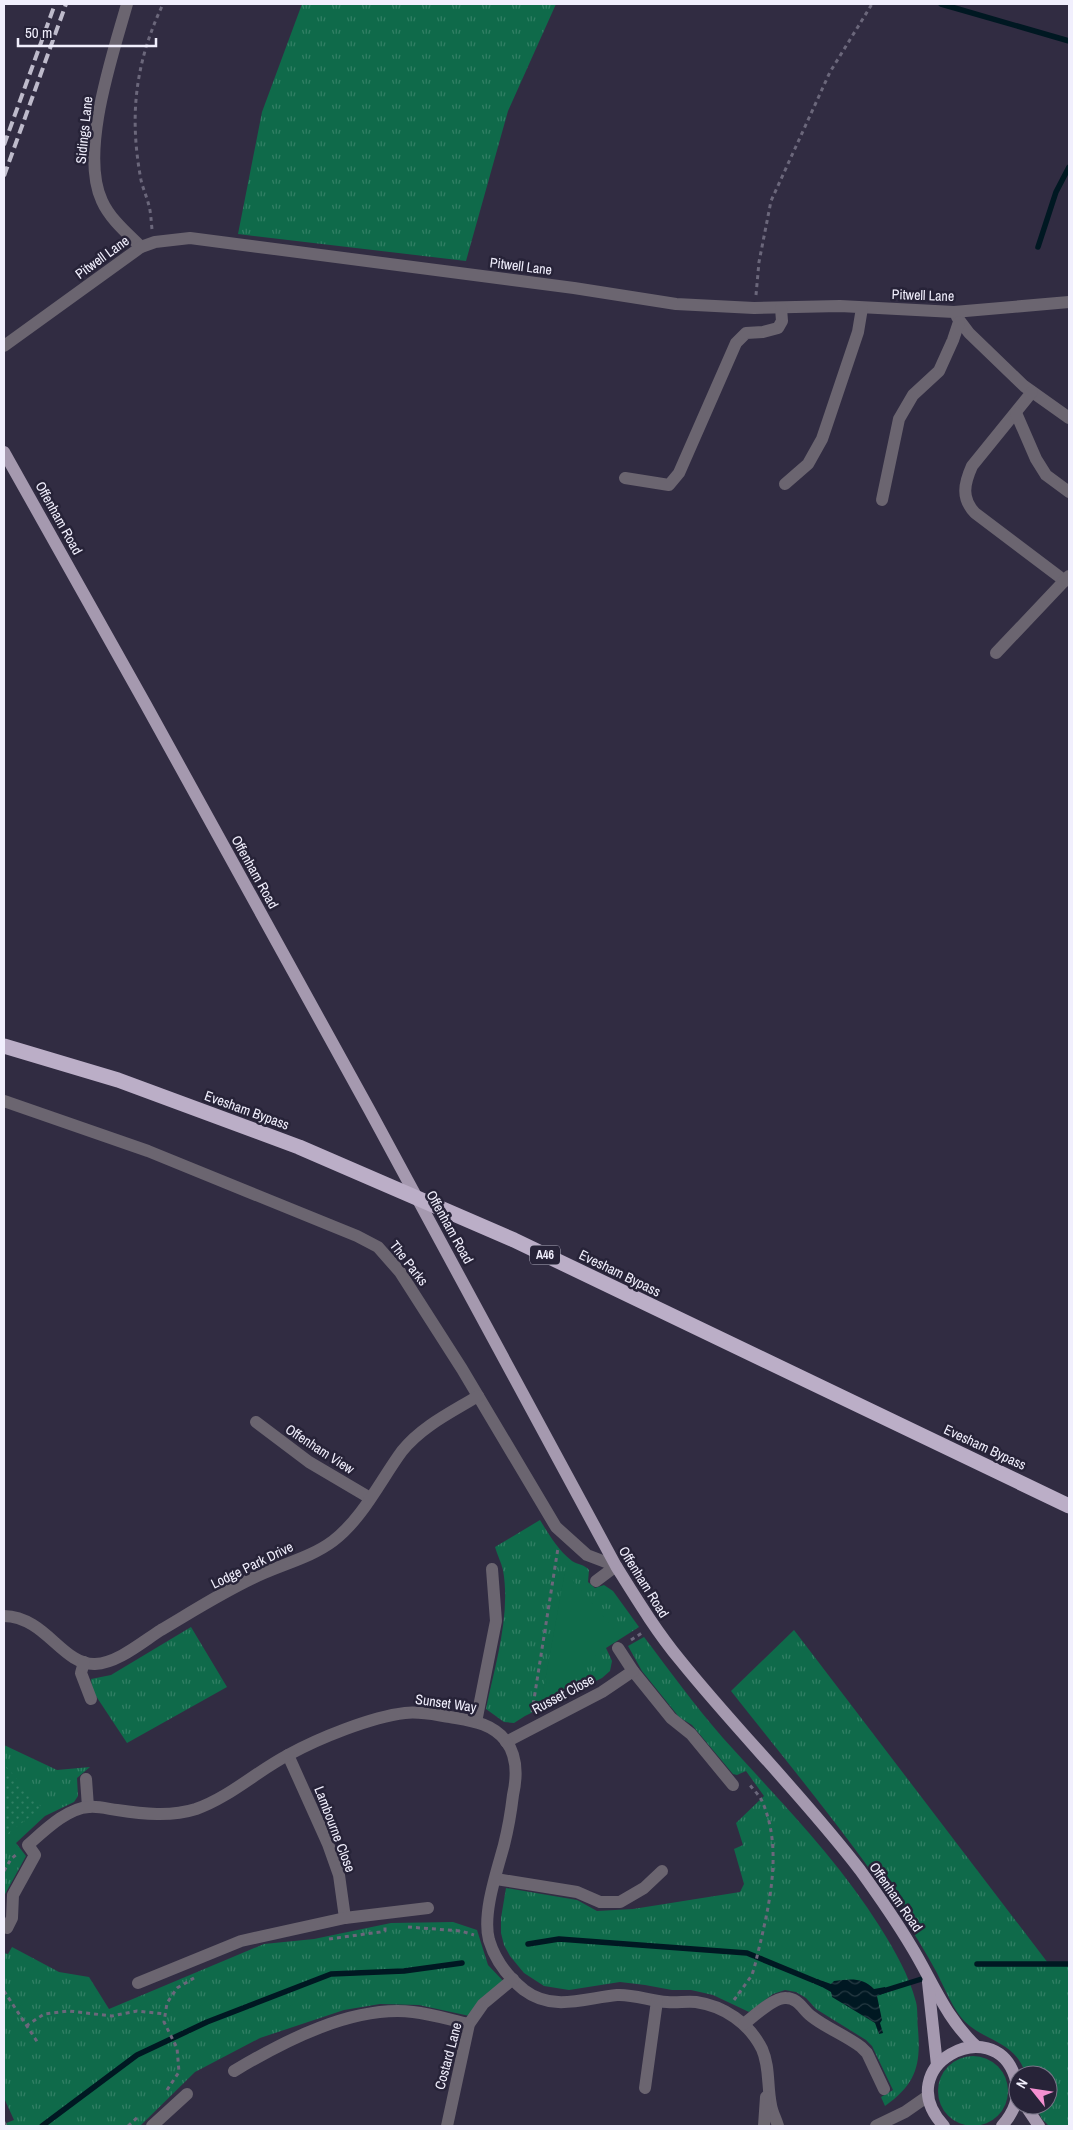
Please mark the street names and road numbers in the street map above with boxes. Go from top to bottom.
street label: Sidings Lane [72,95,96,165]
street label: Pitwell Lane [71,231,133,283]
street label: Pitwell Lane [489,253,553,279]
street label: Pitwell Lane [891,285,955,305]
street label: Offenham Road [32,478,86,558]
street label: Offenham Road [228,832,282,912]
street label: Evesham Bypass [202,1086,292,1134]
street label: Offenham Road [423,1187,477,1267]
street label: The Parks [386,1237,432,1289]
street label: Evesham Bypass [576,1245,664,1301]
road number: A46 [530,1246,560,1264]
street label: Offenham View [282,1420,359,1478]
street label: Evesham Bypass [941,1420,1029,1474]
street label: Lodge Park Drive [208,1537,296,1593]
street label: Offenham Road [615,1543,673,1621]
street label: Russet Close [529,1670,597,1718]
street label: Sunset Way [414,1690,478,1716]
street label: Lambourne Close [310,1783,360,1875]
street label: Offenham Road [865,1859,927,1935]
street label: Costard Lane [430,2020,466,2092]

